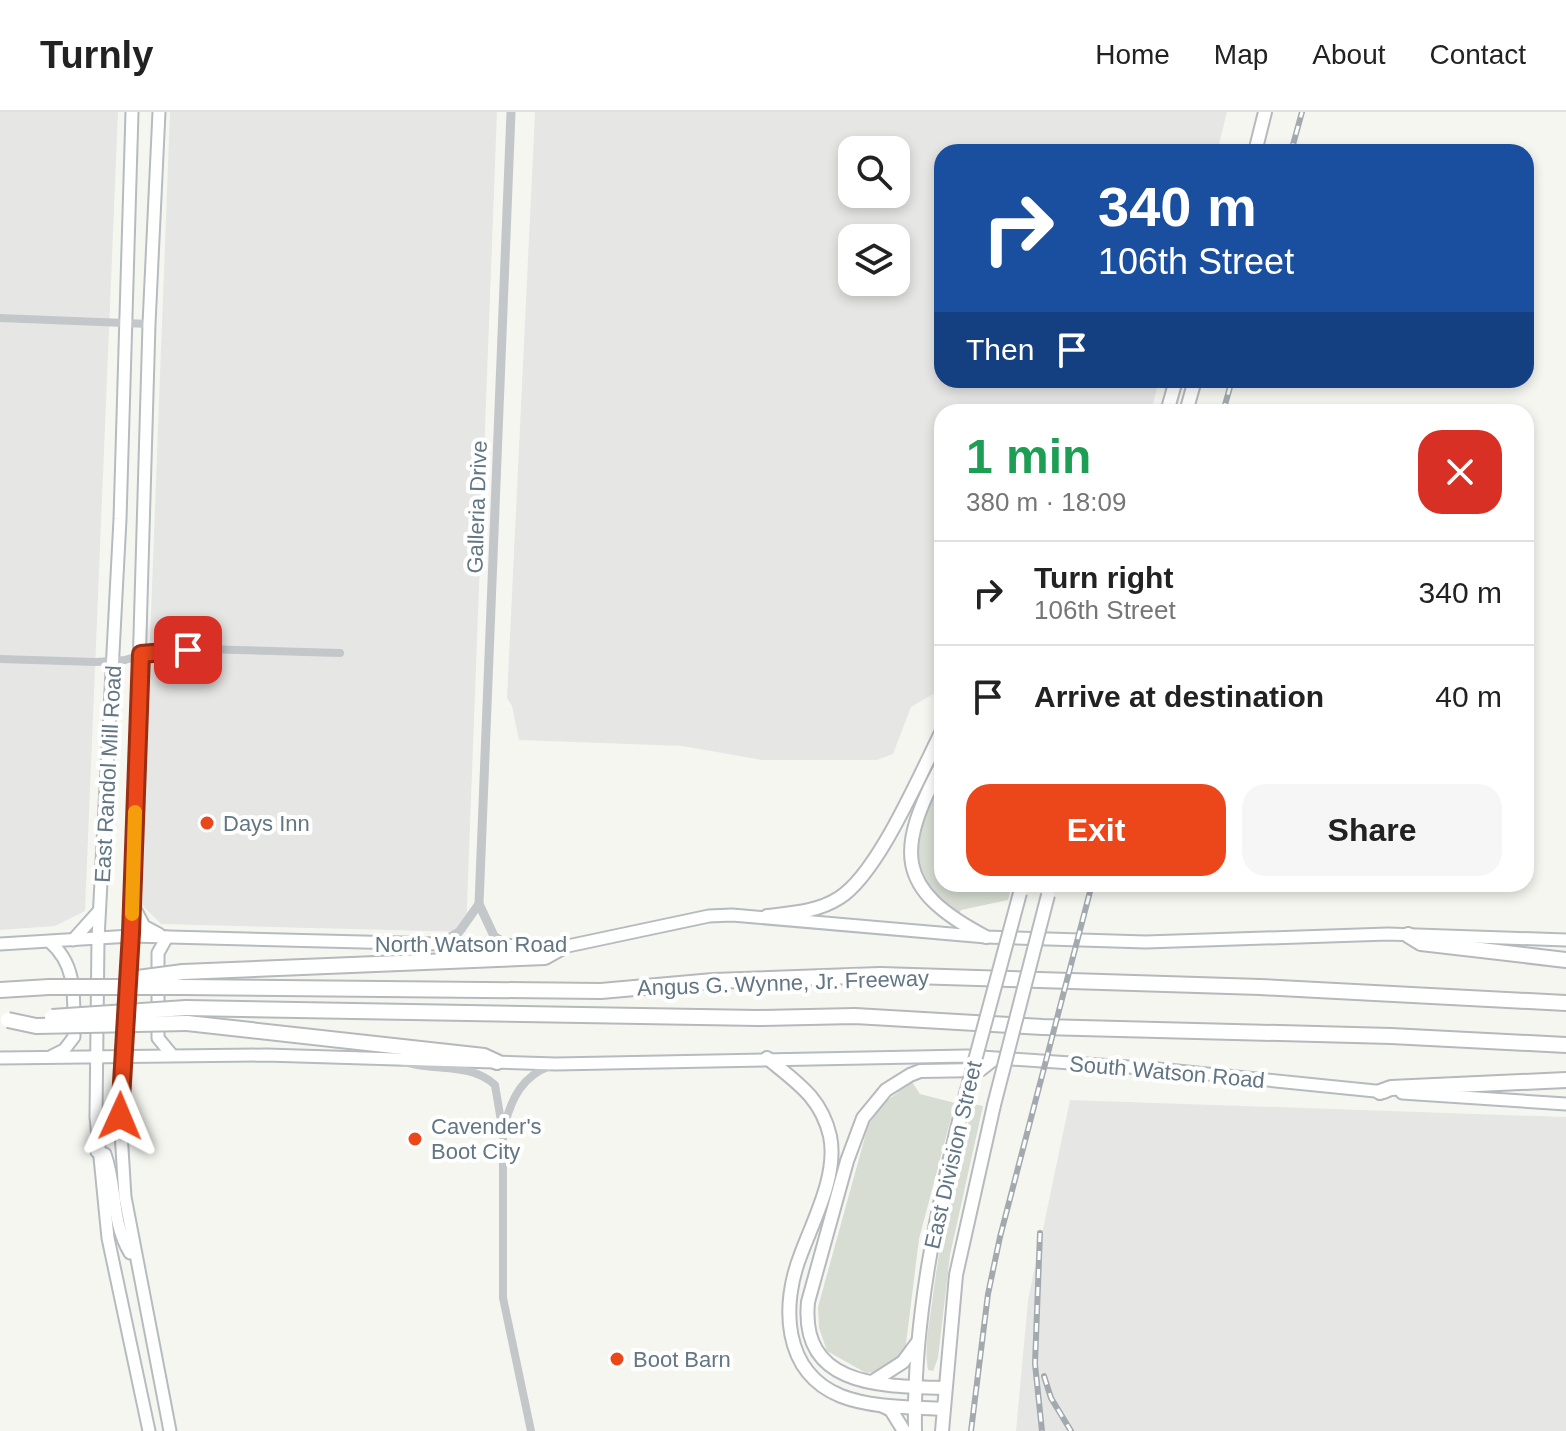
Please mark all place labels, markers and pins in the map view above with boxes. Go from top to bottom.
pin [154,616,222,684]
place label: Days Inn [223,811,310,836]
marker: Days Inn [198,814,216,832]
place label: Cavender's Boot City [431,1114,542,1164]
marker: Cavender's Boot City [406,1130,424,1148]
place label: Boot Barn [633,1347,731,1372]
marker: Boot Barn [608,1350,626,1368]

